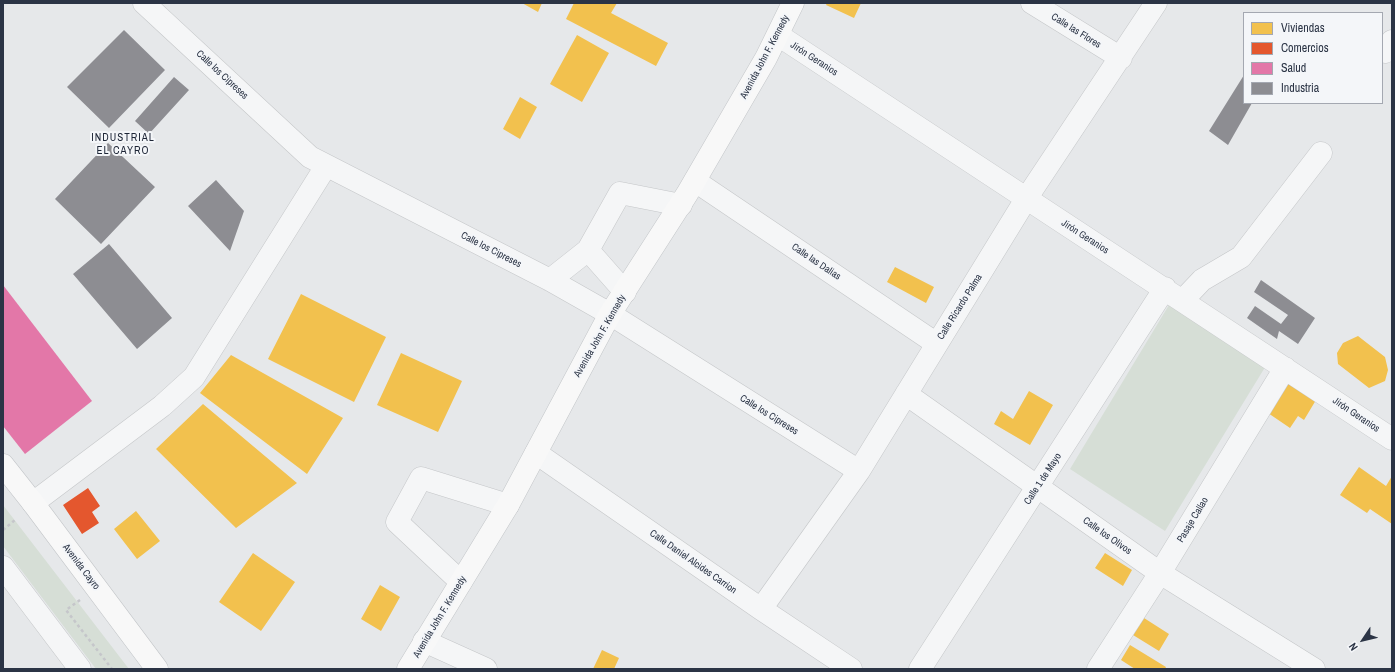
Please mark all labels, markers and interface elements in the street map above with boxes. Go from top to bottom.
street label: Calle las Flores [1049,11,1103,51]
legend [1243,12,1383,104]
street label: Avenida John F. Kennedy [738,13,792,101]
text: Viviendas [1281,20,1325,36]
street label: Jirón Geranios [788,39,840,79]
text: Comercios [1281,40,1329,56]
street label: Calle los Cipreses [194,48,250,102]
text: Salud [1281,60,1306,76]
text: Industria [1281,80,1319,96]
district label: INDUSTRIAL EL CAYRO [91,131,155,157]
street label: Jirón Geranios [1059,217,1111,257]
street label: Calle los Cipreses [459,230,523,270]
street label: Calle las Dalias [789,241,843,283]
street label: Calle Ricardo Palma [935,272,985,342]
street label: Avenida John F. Kennedy [571,293,629,379]
street label: Calle los Cipreses [738,392,800,438]
street label: Jirón Geranios [1330,395,1382,435]
street label: Calle 1 de Mayo [1022,451,1064,507]
street label: Pasaje Callao [1175,495,1211,545]
street label: Calle los Olivos [1080,515,1134,557]
street label: Calle Daniel Alcides Carrion [647,527,739,597]
street label: Avenida Cayro [60,542,102,592]
street label: Avenida John F. Kennedy [411,574,469,660]
north arrow [1343,620,1383,660]
text: N [1346,640,1361,654]

